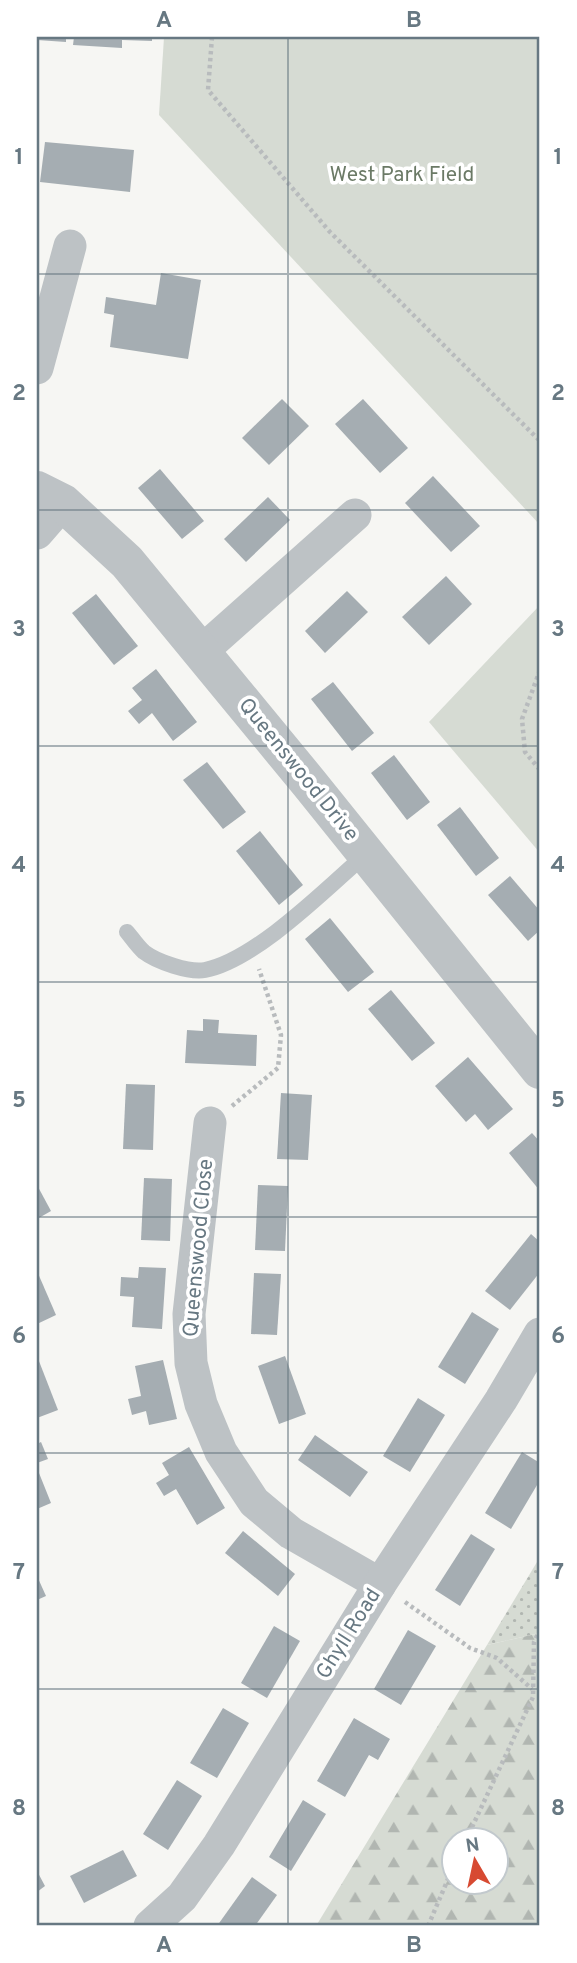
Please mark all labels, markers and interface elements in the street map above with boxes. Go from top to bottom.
text: A [156,7,172,36]
text: B [406,7,422,36]
text: 1 [14,144,24,173]
text: 1 [553,144,563,173]
park label: West Park Field [330,162,474,189]
text: 2 [12,380,26,409]
text: 2 [551,380,565,409]
text: 3 [12,616,26,645]
text: 3 [551,616,565,645]
street label: Queenswood Drive [232,693,364,847]
text: 4 [12,852,26,881]
text: 4 [551,852,565,881]
text: 5 [12,1087,26,1116]
text: 5 [551,1087,565,1116]
street label: Queenswood Close [178,1158,220,1338]
text: 6 [12,1323,26,1352]
text: 6 [551,1323,565,1352]
text: 7 [13,1559,25,1588]
text: 7 [552,1559,564,1588]
street label: Ghyll Road [311,1584,387,1684]
text: 8 [12,1795,26,1824]
text: 8 [551,1795,565,1824]
north arrow [440,1826,510,1896]
text: N [464,1833,481,1859]
text: A [156,1932,172,1961]
text: B [406,1932,422,1961]

